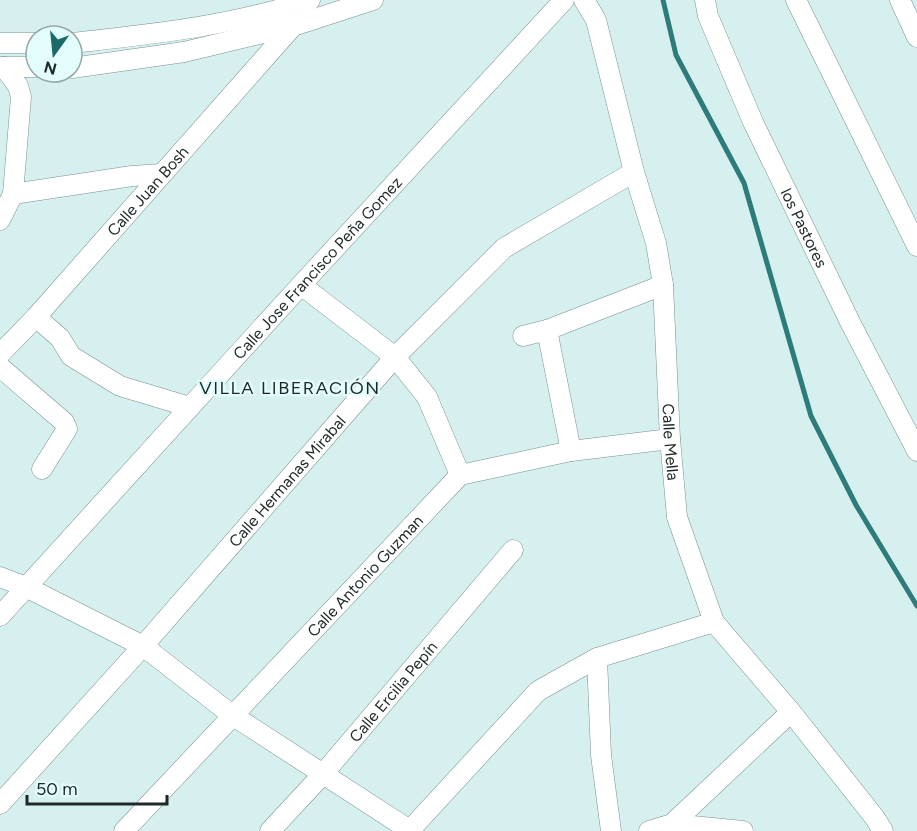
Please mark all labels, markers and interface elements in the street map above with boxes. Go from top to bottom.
north arrow [24,24,84,84]
text: N [42,57,59,79]
street label: Calle Juan Bosh [103,142,192,240]
street label: Calle Jose Francisco Peña Gomez [229,173,406,363]
street label: los Pastores [777,185,832,271]
district label: VILLA LIBERACIÓN [199,377,381,399]
street label: Calle Mella [659,403,683,481]
street label: Calle Hermanas Mirabal [225,411,349,551]
street label: Calle Antonio Guzman [303,511,427,640]
street label: Calle Ercilia Pepín [345,637,441,746]
scale bar [27,768,166,806]
text: 50 m [36,778,78,800]

